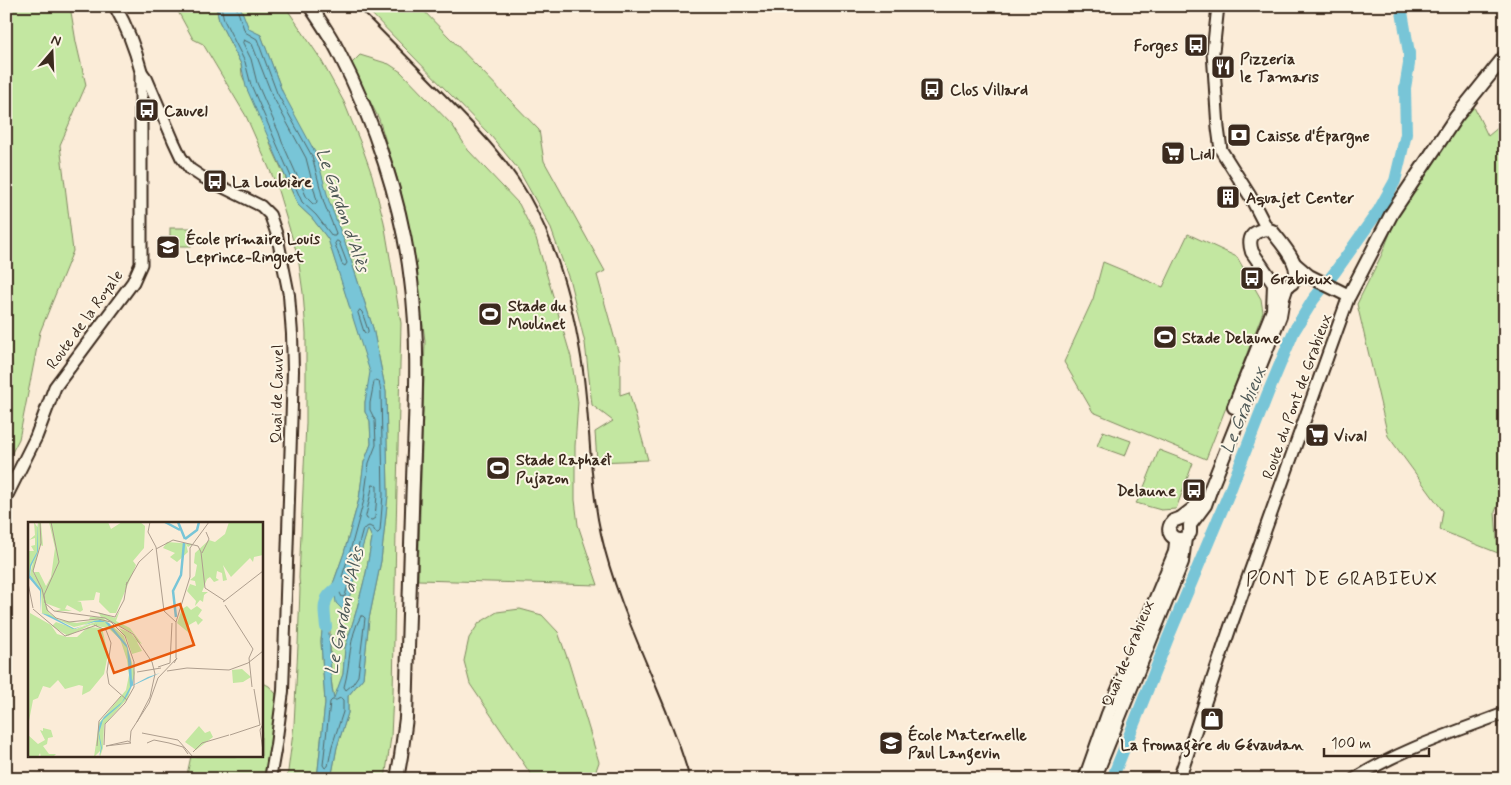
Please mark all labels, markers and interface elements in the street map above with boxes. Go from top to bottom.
north arrow [28,28,78,78]
text: N [49,31,63,51]
bus stop icon: Forges [1183,32,1209,58]
place label: Forges [1134,36,1179,59]
place label: Pizzeria le Tamaris [1240,49,1319,88]
restaurant icon: Pizzeria le Tamaris [1210,54,1236,80]
bus stop icon: Clos Villard [919,76,945,102]
place label: Clos Villard [950,80,1028,101]
bus stop icon: Cauvel [134,97,160,123]
place label: Cauvel [164,101,208,122]
bank icon: Caisse d'Épargne [1226,122,1252,148]
place label: Caisse d'Épargne [1256,125,1370,149]
supermarket icon: Lidl [1160,140,1186,166]
place label: Lidl [1190,144,1215,165]
water label: Le Gardon d'Alès [310,145,375,277]
bus stop icon: La Loubière [202,168,228,194]
place label: La Loubière [232,172,312,193]
building icon: Aquajet Center [1215,184,1241,210]
place label: Aquajet Center [1246,188,1354,209]
place label: École primaire Louis Leprince-Ringuet [186,228,321,270]
school or university icon: École primaire Louis Leprince-Ringuet [155,234,181,260]
bus stop icon: Grabieux [1239,265,1265,291]
street label: Route de la Royale [42,266,128,374]
place label: Grabieux [1270,269,1332,290]
place label: Stade du Moulinet [508,296,567,335]
sports icon: Stade du Moulinet [477,301,503,327]
street label: Route du Pont de Grabieux [1258,311,1337,482]
sports icon: Stade Delaune [1152,324,1178,350]
place label: Stade Delaune [1182,328,1281,349]
street label: Quai de Cauvel [266,344,289,444]
water label: Le Grabieux [1216,363,1273,457]
supermarket icon: Vival [1304,422,1330,448]
place label: Vival [1334,426,1367,447]
place label: Stade Raphaël Pujazon [516,450,612,489]
sports icon: Stade Raphaël Pujazon [485,455,511,481]
bus stop icon: Delaune [1181,477,1207,503]
place label: Delaune [1117,481,1176,502]
inset map [28,522,262,758]
water label: Le Gardon d'Alès [320,543,371,677]
district label: PONT DE GRABIEUX [1246,567,1438,592]
street label: Quai de Grabieux [1097,597,1159,710]
shop icon: La fromagère du Gévaudan [1199,706,1225,732]
place label: École Maternelle Paul Langevin [908,724,1027,766]
scale bar [1324,725,1428,757]
school or university icon: École Maternelle Paul Langevin [878,730,904,756]
text: 100 m [1331,734,1371,754]
place label: La fromagère du Gévaudan [1120,735,1304,758]

